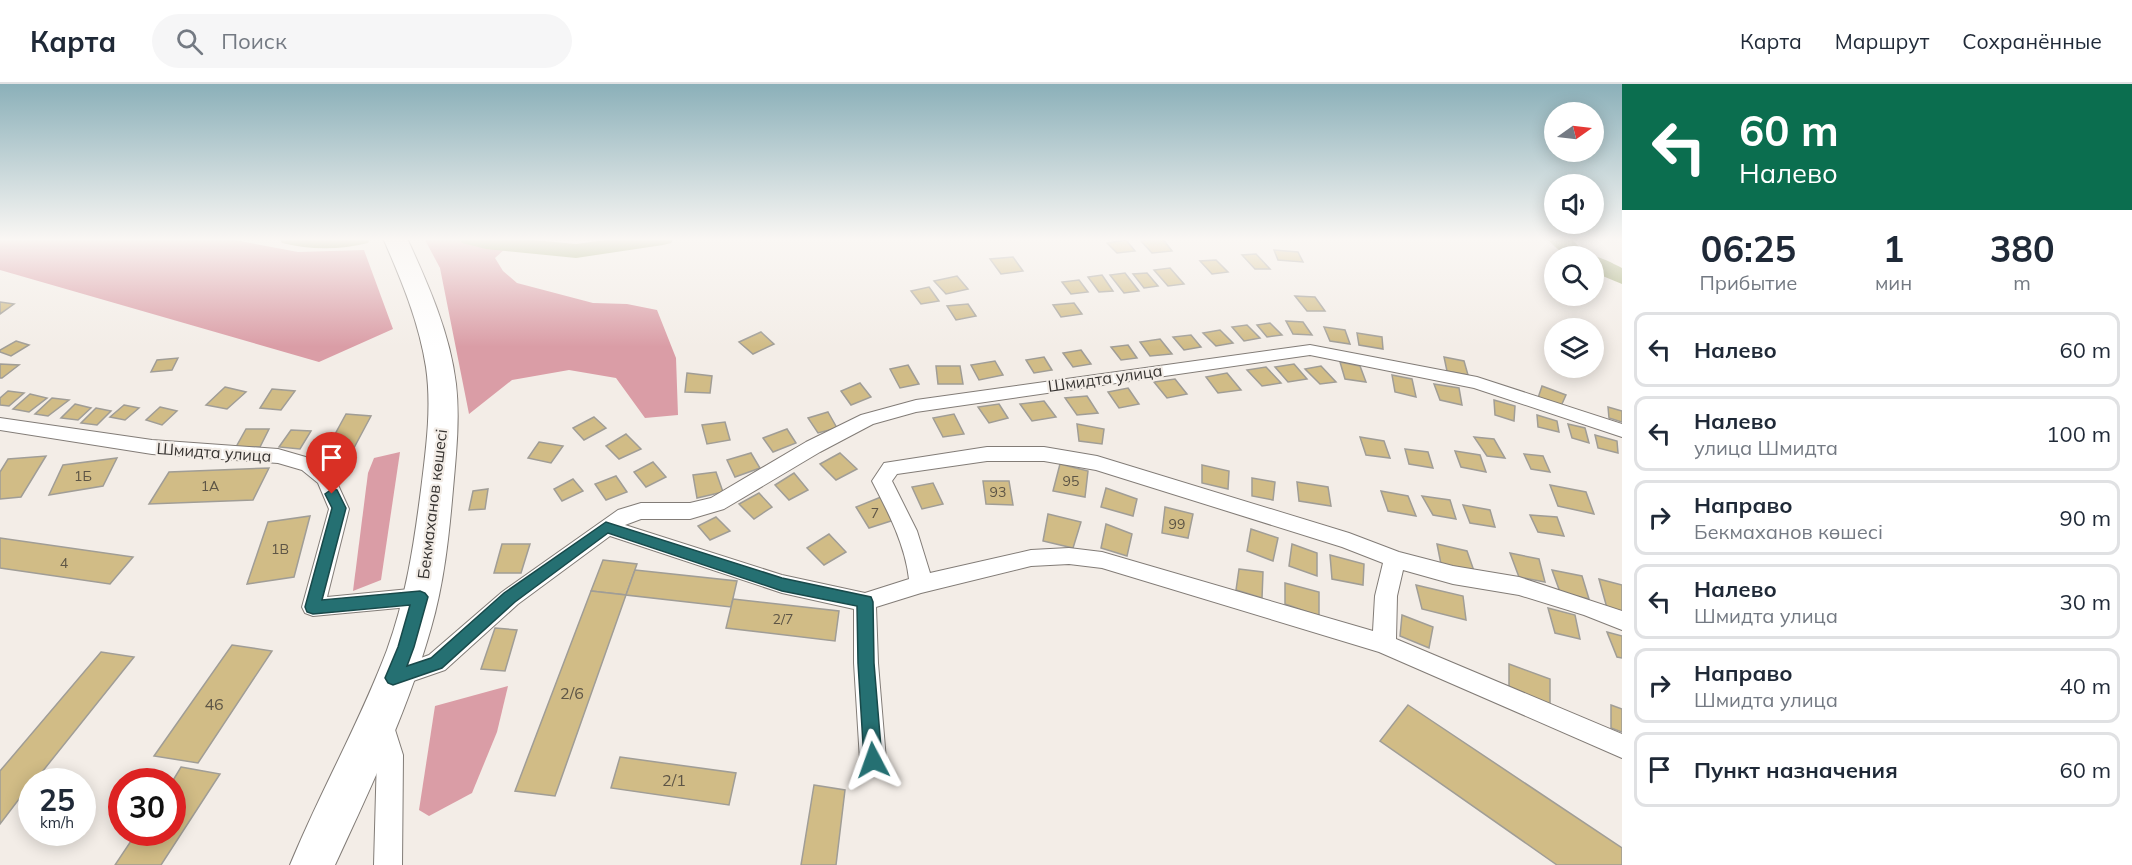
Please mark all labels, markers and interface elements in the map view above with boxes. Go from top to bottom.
search box [152,14,572,68]
text: Карта [30,24,116,59]
icon: search [173,25,206,58]
text: Поиск [221,27,287,55]
text: Карта [1740,28,1802,54]
text: Маршрут [1835,28,1929,54]
text: Сохранённые [1962,28,2102,54]
north arrow [1544,102,1604,162]
map controls [1544,102,1604,378]
text: 60 m [1739,104,1839,157]
icon: left [1640,108,1718,186]
text: Налево [1739,156,1838,190]
button: sound [1544,174,1604,234]
text: 06:25 [1701,226,1796,271]
text: 1 [1883,226,1904,271]
text: 380 [1990,226,2055,271]
button: search [1544,246,1604,306]
text: Прибытие [1699,270,1797,295]
text: мин [1875,270,1912,295]
text: m [2013,270,2031,295]
button: layers [1544,318,1604,378]
icon: left [1643,333,1676,366]
text: Налево [1694,336,1777,364]
text: 60 m [2060,336,2111,364]
street label: Шмидта улица [1047,360,1163,396]
text: Налево [1694,407,1777,435]
icon: left [1643,417,1676,450]
text: 100 m [2046,420,2111,448]
street label: Бекмаханов көшесі [413,428,451,580]
pin [306,432,357,494]
text: улица Шмидта [1694,435,1838,460]
street label: Шмидта улица [156,438,272,466]
icon: arrive [315,441,348,474]
house number: 1Б [74,467,92,485]
house number: 95 [1063,472,1079,490]
house number: 1А [201,477,220,495]
house number: 93 [990,483,1006,501]
text: Направо [1694,491,1792,519]
icon: right [1643,501,1676,534]
house number: 7 [871,504,879,522]
text: 90 m [2060,504,2111,532]
house number: 99 [1169,515,1185,533]
text: Бекмаханов көшесі [1694,519,1883,544]
house number: 1В [271,540,289,558]
house number: 4 [60,554,69,572]
text: Налево [1694,575,1777,603]
icon: left [1643,585,1676,618]
text: 30 m [2060,588,2111,616]
text: Шмидта улица [1694,603,1838,628]
house number: 2/7 [773,610,793,628]
text: Направо [1694,659,1792,687]
icon: right [1643,669,1676,702]
text: 40 m [2060,672,2111,700]
house number: 2/6 [560,683,584,703]
text: Шмидта улица [1694,687,1838,712]
house number: 46 [204,694,224,714]
position arrow [841,728,905,792]
icon: arrive [1643,753,1676,786]
text: Пункт назначения [1694,756,1898,784]
text: 60 m [2060,756,2111,784]
speed limit sign: 30 [108,768,186,846]
house number: 2/1 [662,770,686,790]
text: 25 [39,781,75,819]
text: km/h [40,813,74,832]

